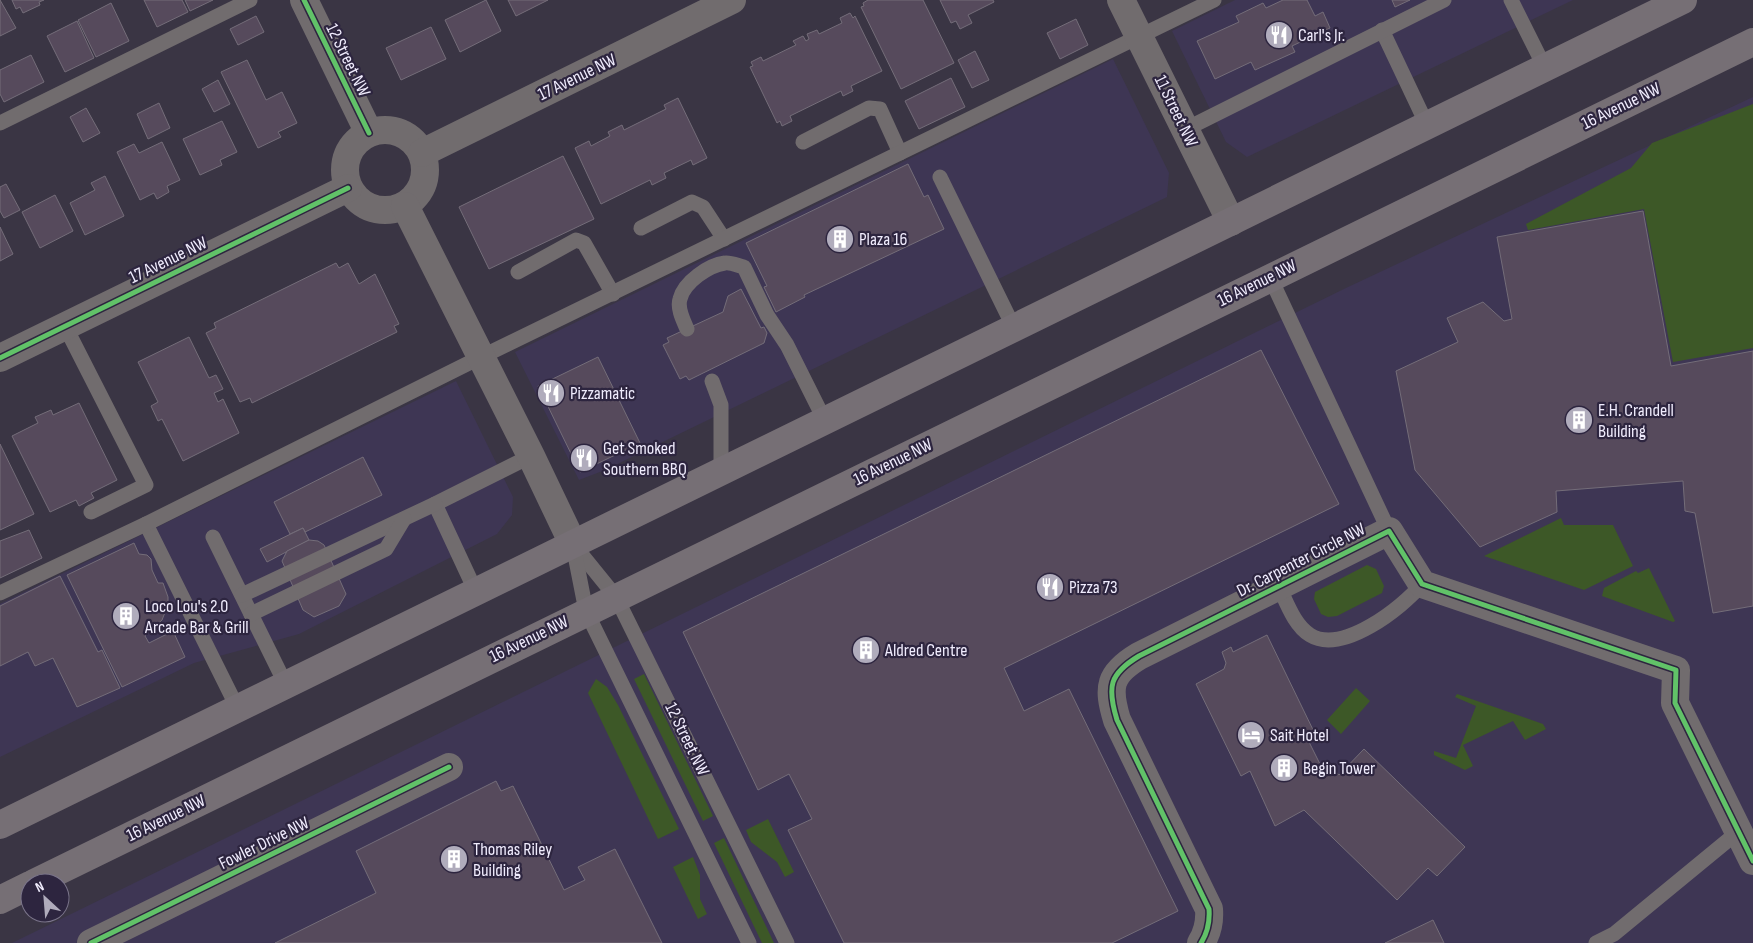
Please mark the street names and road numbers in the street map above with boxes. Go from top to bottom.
street label: 12 Street NW [321,20,375,100]
street label: 17 Avenue NW [535,49,620,105]
street label: 11 Street NW [1150,72,1202,151]
street label: 16 Avenue NW [1578,78,1664,134]
street label: 17 Avenue NW [126,232,211,288]
street label: 16 Avenue NW [1214,255,1300,311]
street label: 16 Avenue NW [850,434,936,490]
street label: Dr. Carpenter Circle NW [1233,518,1369,601]
street label: 16 Avenue NW [486,611,572,667]
street label: 12 Street NW [660,699,714,779]
street label: 16 Avenue NW [123,790,209,846]
street label: Fowler Drive NW [215,812,313,874]

